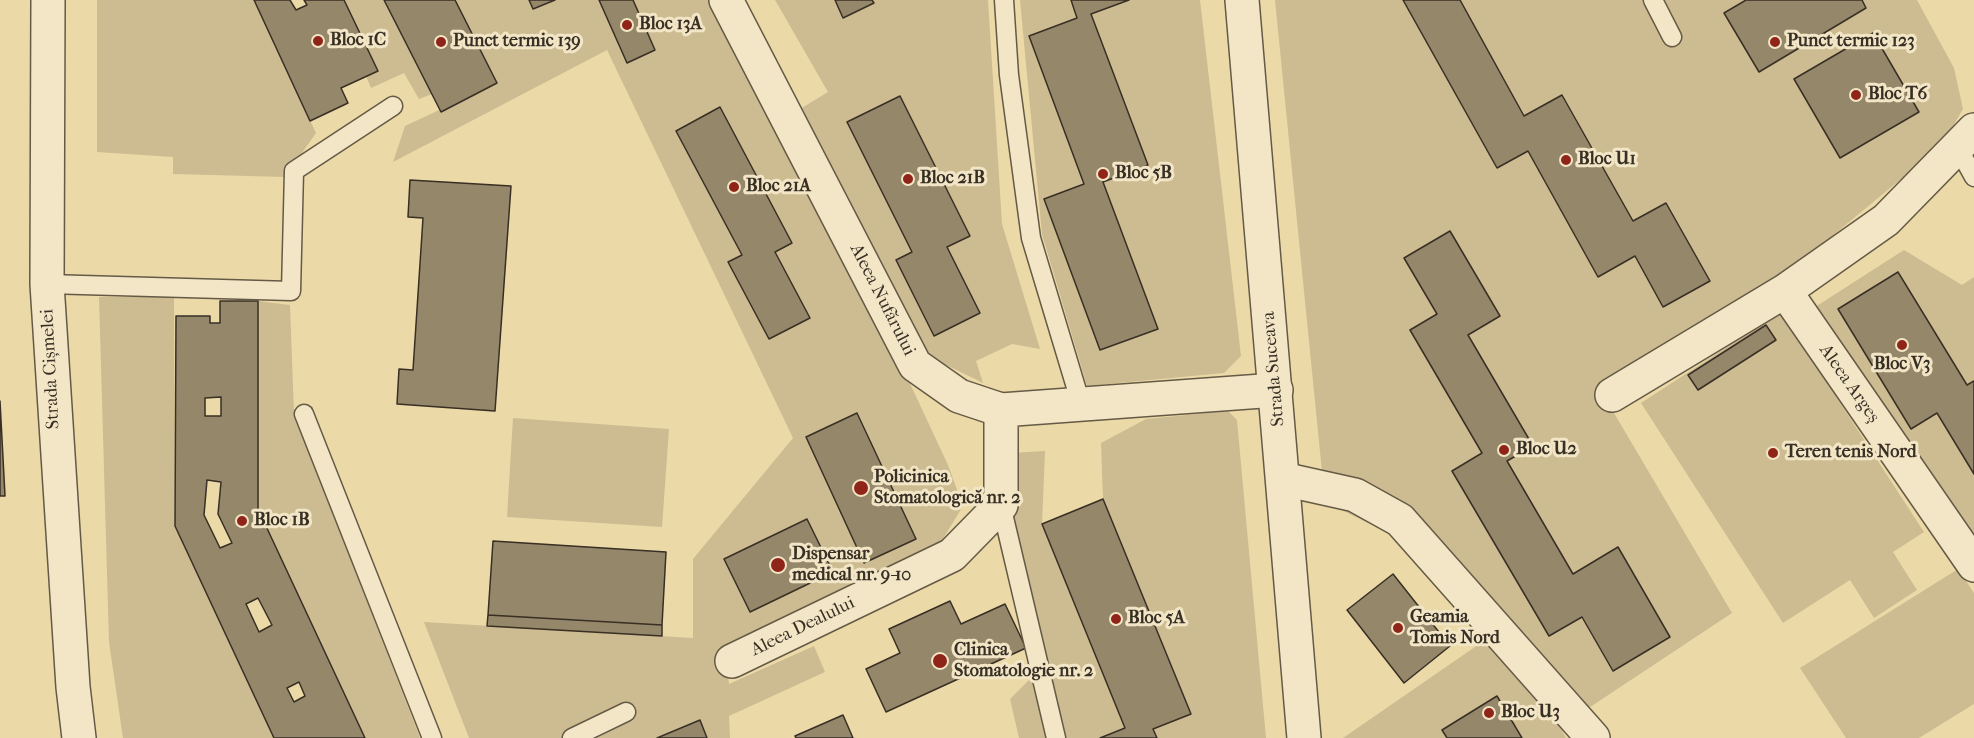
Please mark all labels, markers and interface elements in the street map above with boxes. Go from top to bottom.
place label: Bloc 13A [639,14,702,36]
marker: Bloc 13A [620,18,634,32]
place label: Bloc 1C [330,30,386,52]
place label: Punct termic 139 [453,31,581,53]
place label: Punct termic 123 [1787,31,1915,53]
marker: Bloc 1C [311,34,325,48]
marker: Punct termic 139 [434,35,448,49]
marker: Punct termic 123 [1768,35,1782,49]
place label: Bloc T6 [1868,84,1927,106]
marker: Bloc T6 [1849,88,1863,102]
place label: Bloc U1 [1578,149,1636,171]
marker: Bloc U1 [1559,153,1573,167]
place label: Bloc 5B [1115,163,1172,185]
marker: Bloc 5B [1096,167,1110,181]
place label: Bloc 21B [920,168,985,190]
marker: Bloc 21B [901,172,915,186]
place label: Bloc 21A [746,176,811,198]
marker: Bloc 21A [727,180,741,194]
street label: Aleea Nufărului [845,241,919,359]
street label: Strada Cișmelei [37,308,65,430]
street label: Strada Suceava [1258,311,1290,427]
marker: Bloc V3 [1895,338,1909,352]
street label: Aleea Argeș [1814,341,1884,427]
place label: Bloc V3 [1874,354,1930,376]
place label: Bloc U2 [1516,439,1577,461]
place label: Teren tenis Nord [1785,442,1916,464]
marker: Bloc U2 [1497,443,1511,457]
marker: Teren tenis Nord [1766,446,1780,460]
place label: Policinica Stomatologică nr. 2 [874,467,1021,510]
marker: Policinica Stomatologică nr. 2 [852,479,870,497]
place label: Bloc 1B [254,510,310,532]
marker: Bloc 1B [235,514,249,528]
place label: Dispensar medical nr. 9-10 [792,544,911,586]
marker: Dispensar medical nr. 9-10 [769,556,787,574]
street label: Aleea Dealului [748,593,858,661]
place label: Geamia Tomis Nord [1410,607,1500,650]
place label: Bloc 5A [1128,608,1185,630]
marker: Bloc 5A [1109,612,1123,626]
marker: Geamia Tomis Nord [1391,621,1405,635]
place label: Clinica Stomatologie nr. 2 [954,640,1093,682]
marker: Clinica Stomatologie nr. 2 [931,652,949,670]
place label: Bloc U3 [1501,702,1560,724]
marker: Bloc U3 [1482,706,1496,720]

